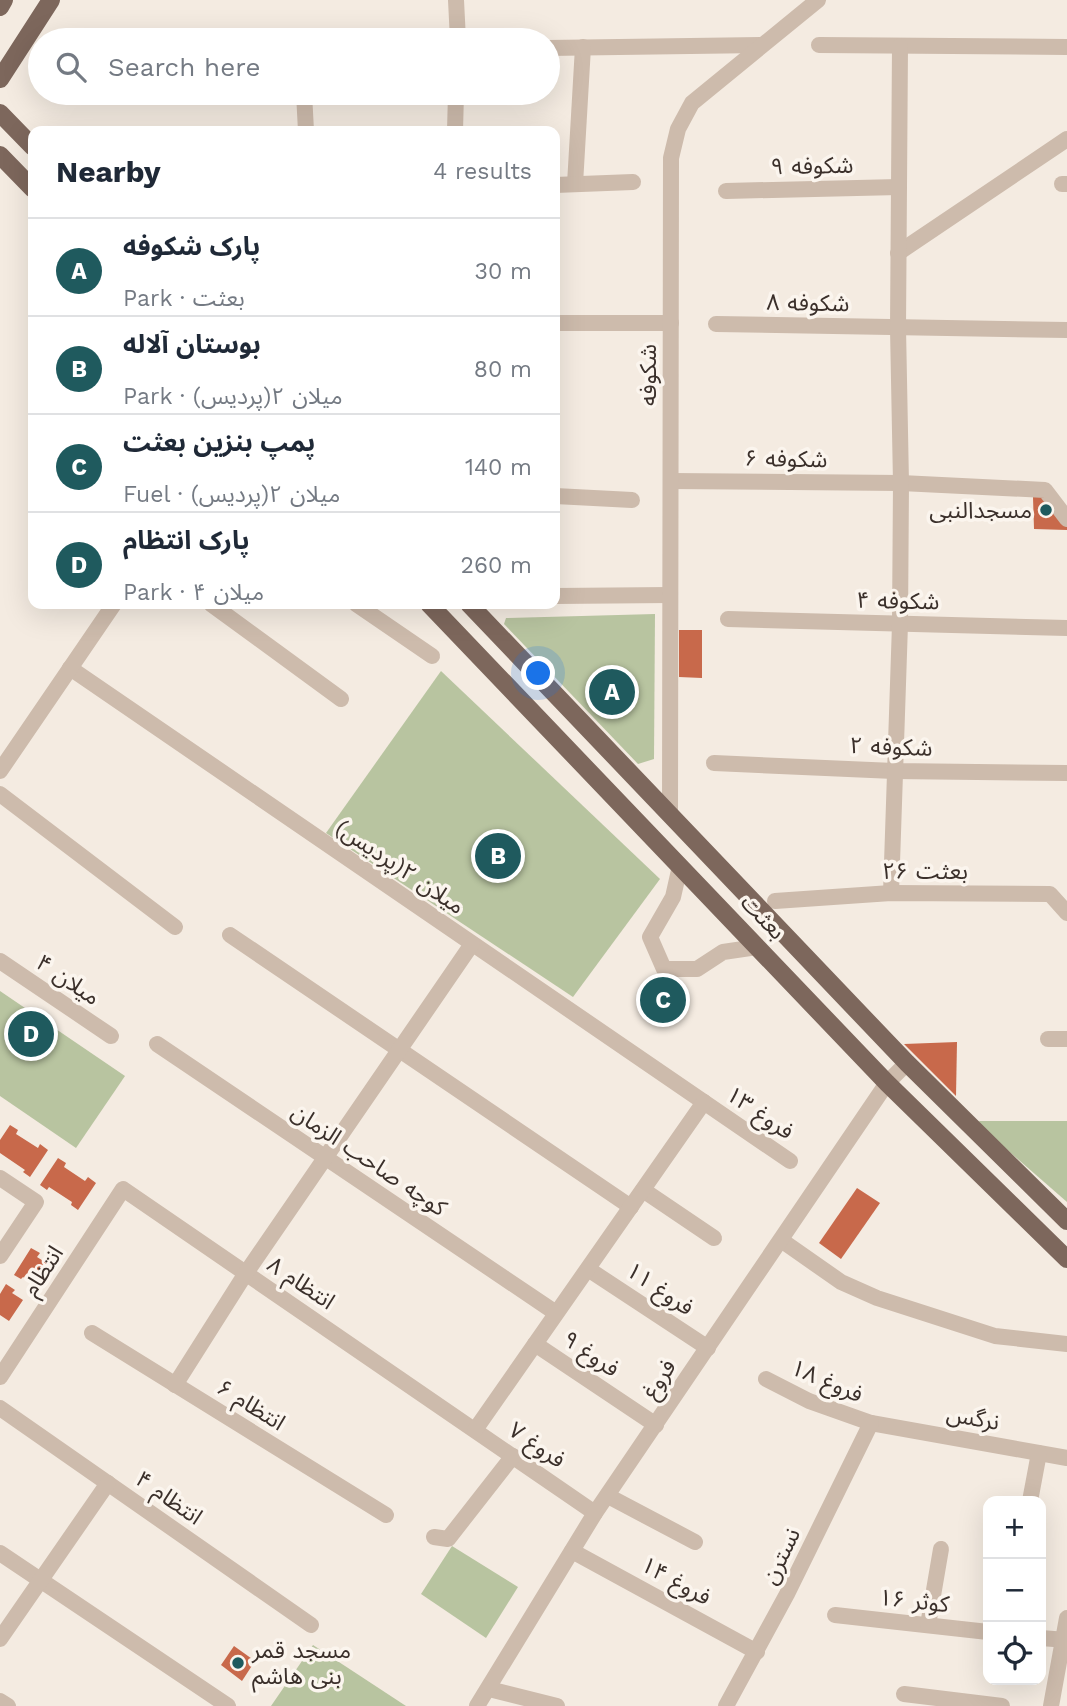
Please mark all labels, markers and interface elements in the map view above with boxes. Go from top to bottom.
search box [28,28,560,105]
icon: search [52,48,90,86]
text: Search here [108,52,260,82]
street label: شکوفه ۹ [770,152,854,180]
text: Nearby [56,154,161,189]
text: 4 results [433,158,532,185]
text: پارک شکوفه [123,231,260,261]
text: A [71,258,87,285]
text: 30 m [475,258,532,285]
text: Park · بعثت [123,285,245,312]
street label: شکوفه ۸ [766,289,850,317]
text: بوستان آلاله [123,329,261,359]
street label: شکوفه [635,344,662,406]
text: B [71,356,87,383]
text: 80 m [474,356,532,383]
text: Park · میلان ۲(پردیس) [123,383,342,410]
text: پمپ بنزین بعثت [123,427,315,457]
street label: شکوفه ۶ [744,445,828,473]
text: C [71,454,87,481]
text: 140 m [465,454,532,481]
text: Fuel · میلان ۲(پردیس) [123,481,340,508]
place label: مسجدالنبی [929,497,1032,524]
marker: مسجدالنبی [1038,502,1054,518]
text: پارک انتظام [123,525,250,555]
text: D [71,552,87,579]
text: 260 m [461,552,532,579]
text: Park · میلان ۴ [123,579,264,606]
street label: شکوفه ۴ [856,587,940,615]
your location [521,656,555,690]
pin: A [589,666,635,718]
street label: شکوفه ۲ [849,732,933,762]
street label: میلان ۲(پردیس) [330,814,470,921]
pin: B [475,830,521,882]
street label: بعثت ۲۶ [882,858,968,885]
street label: بعثت [735,889,791,945]
street label: میلان ۴ [31,949,105,1011]
pin: C [640,974,686,1026]
pin: D [8,1008,54,1060]
street label: فروغ ۱۳ [719,1081,799,1148]
street label: کوچه صاحب الزمان [286,1098,452,1223]
street label: انتظام [17,1241,72,1303]
street label: انتظام ۸ [260,1251,340,1319]
street label: فروغ ۱۱ [619,1257,699,1324]
street label: فروغ ۹ [556,1325,624,1385]
street label: فروغ [636,1354,684,1405]
street label: فروغ ۱۸ [786,1354,867,1411]
street label: انتظام ۶ [210,1374,290,1440]
street label: نرگس [945,1400,1001,1436]
street label: فروغ ۷ [502,1416,570,1476]
street label: انتظام ۴ [128,1465,208,1534]
map controls [983,1496,1046,1685]
button: + [983,1496,1046,1559]
street label: نسترن [756,1523,806,1589]
street label: فروغ ۱۴ [635,1551,716,1614]
button: − [983,1559,1046,1622]
street label: کوثر ۱۶ [878,1584,951,1618]
button: locate [983,1622,1046,1685]
place label: مسجد قمر بنی هاشم [251,1637,351,1693]
marker: مسجد قمر بنی هاشم [230,1655,246,1671]

